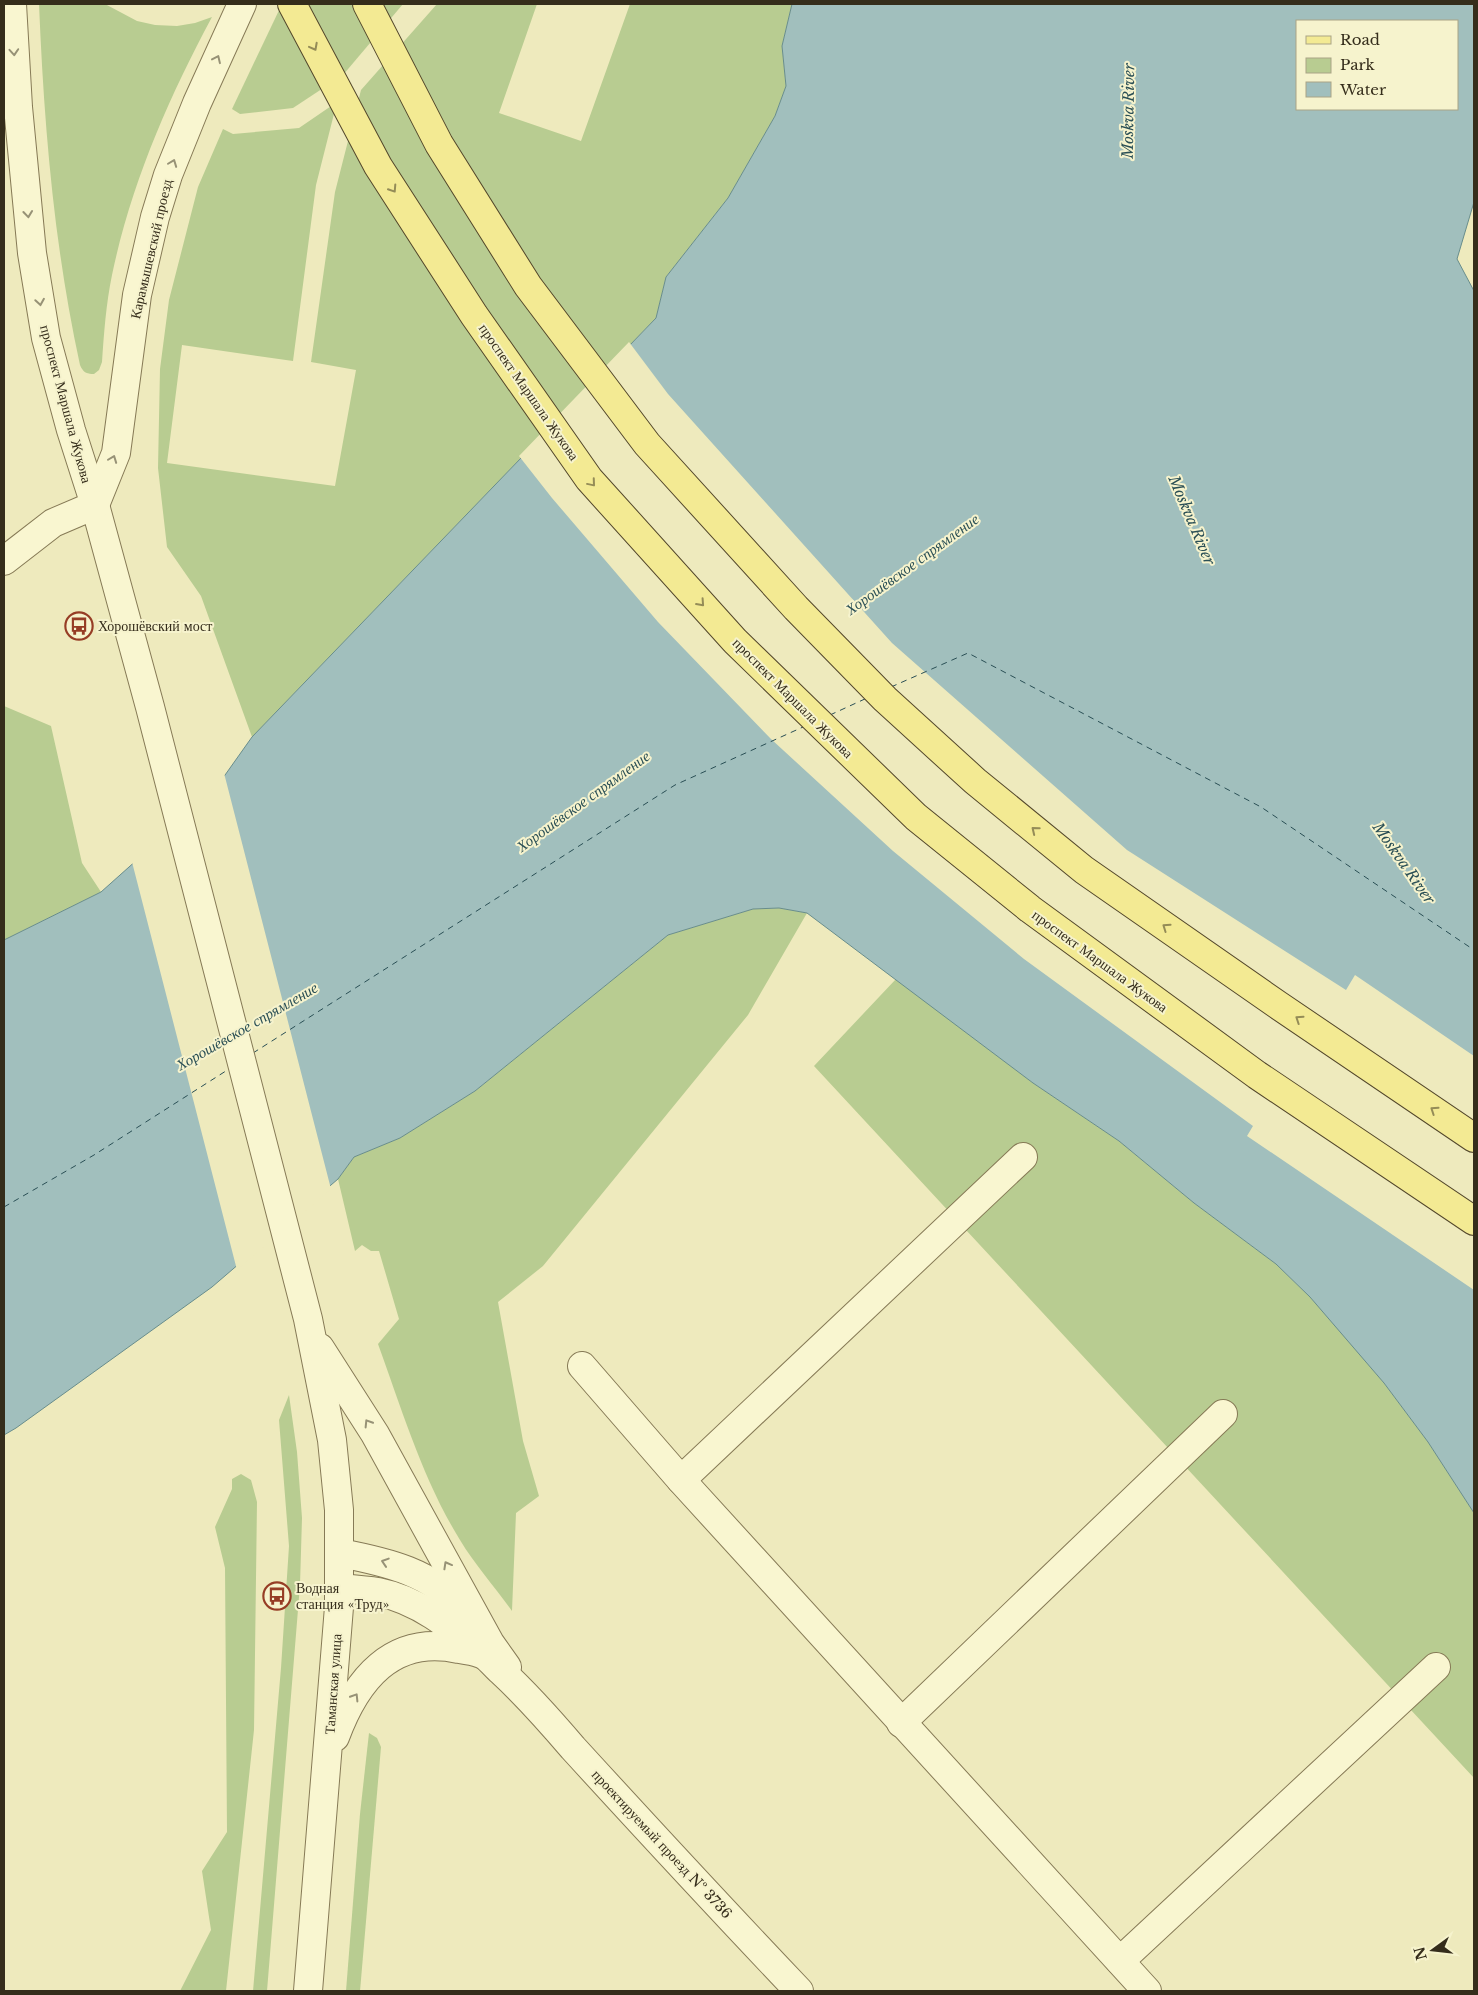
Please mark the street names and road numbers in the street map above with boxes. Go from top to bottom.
street label: Карамышевский проезд [126,177,176,321]
street label: проспект Маршала Жукова [475,320,584,465]
street label: проспект Маршала Жукова [36,323,96,486]
street label: проспект Маршала Жукова [729,634,858,763]
street label: проспект Маршала Жукова [1029,906,1172,1017]
street label: Таманская улица [321,1632,346,1735]
street label: проектируемый проезд № 3736 [588,1766,736,1922]

